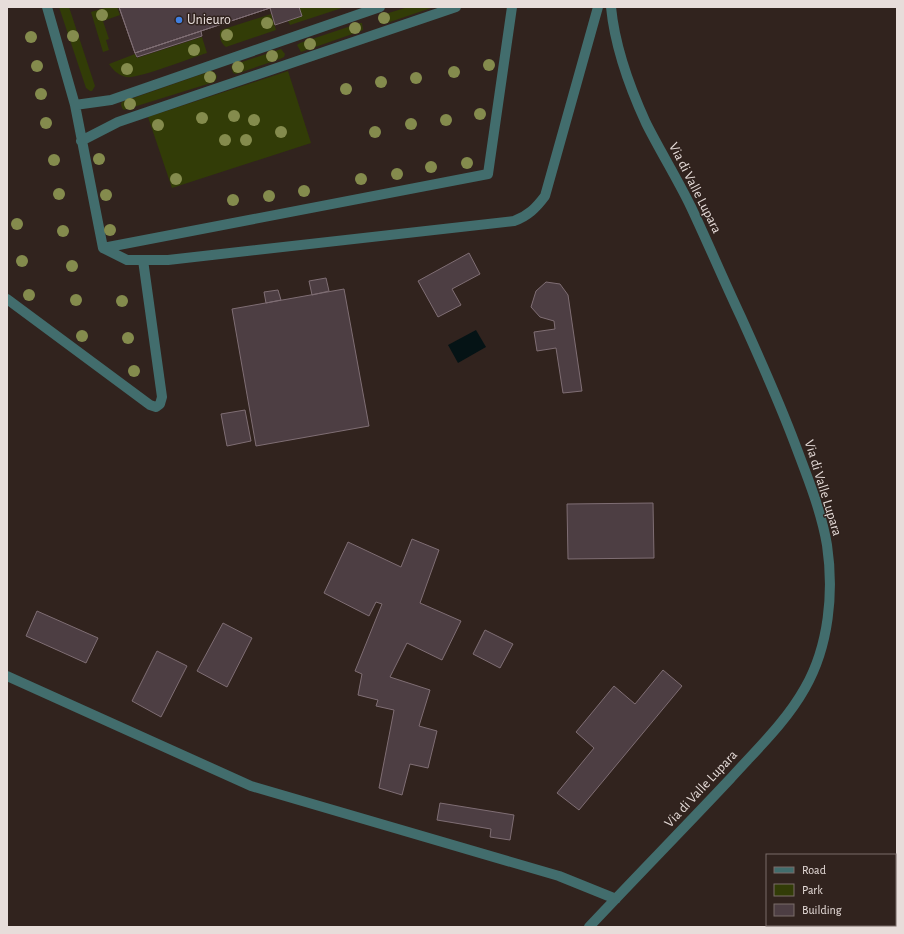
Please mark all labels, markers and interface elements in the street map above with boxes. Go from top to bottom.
place label: Unieuro [187,13,231,27]
marker: Unieuro [174,15,184,25]
street label: Via di Valle Lupara [666,140,724,236]
street label: Via di Valle Lupara [802,438,844,538]
street label: Via di Valle Lupara [662,747,740,830]
legend [766,854,896,926]
text: Road [802,864,826,876]
text: Park [802,884,823,896]
text: Building [802,904,842,916]

